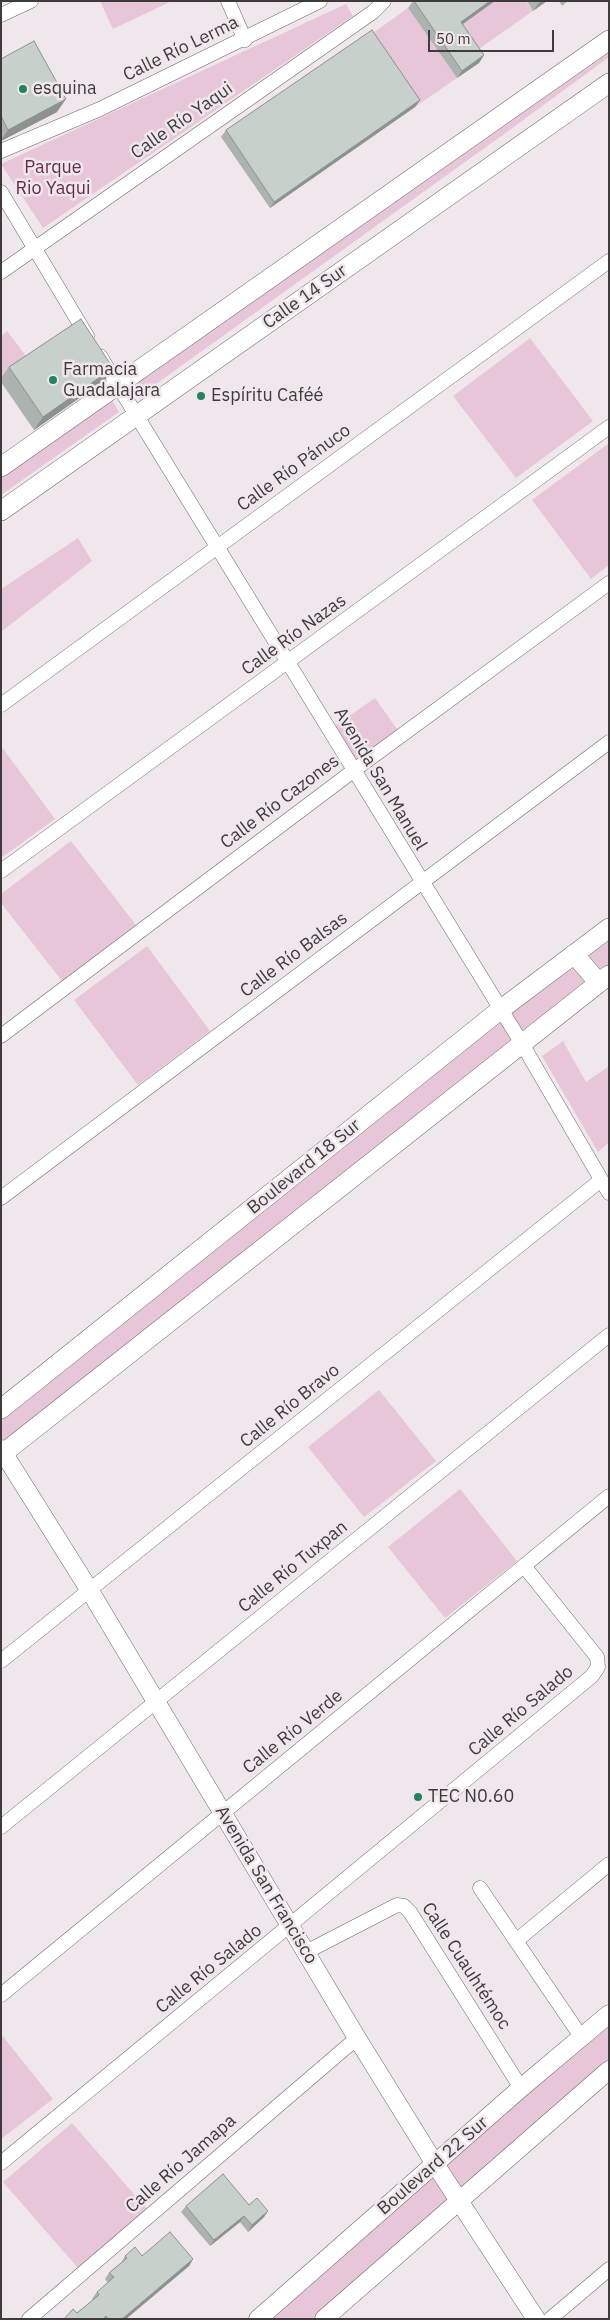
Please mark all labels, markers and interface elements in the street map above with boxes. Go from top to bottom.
street label: Calle Río Lerma [120,12,242,86]
scale bar [430,20,556,52]
text: 50 m [436,29,471,48]
place label: esquina [33,78,97,100]
street label: Calle Río Yaqui [127,78,237,164]
marker: esquina [17,83,29,95]
park label: Parque Rio Yaqui [16,157,90,200]
street label: Calle 14 Sur [259,260,351,334]
place label: Farmacia Guadalajara [63,359,160,402]
marker: Farmacia Guadalajara [47,374,59,386]
place label: Espíritu Caféé [211,385,323,407]
marker: Espíritu Caféé [195,390,207,402]
street label: Calle Río Pánuco [233,420,355,516]
street label: Calle Río Nazas [237,590,351,680]
street label: Avenida San Manuel [329,704,431,854]
street label: Calle Río Cazones [216,750,344,854]
street label: Calle Río Balsas [236,908,352,1002]
street label: Boulevard 18 Sur [243,1115,365,1219]
street label: Calle Río Bravo [236,1359,344,1453]
street label: Calle Río Tuxpan [234,1516,352,1618]
street label: Calle Río Salado [464,1661,578,1761]
street label: Calle Río Verde [239,1685,347,1779]
place label: TEC N0.60 [428,1786,514,1808]
marker: TEC N0.60 [412,1791,424,1803]
street label: Avenida San Francisco [210,1802,322,1968]
street label: Calle Cuauhtémoc [417,1898,515,2034]
street label: Calle Río Salado [152,1920,266,2018]
street label: Calle Río Jamapa [121,2110,241,2218]
street label: Boulevard 22 Sur [373,2112,493,2220]

